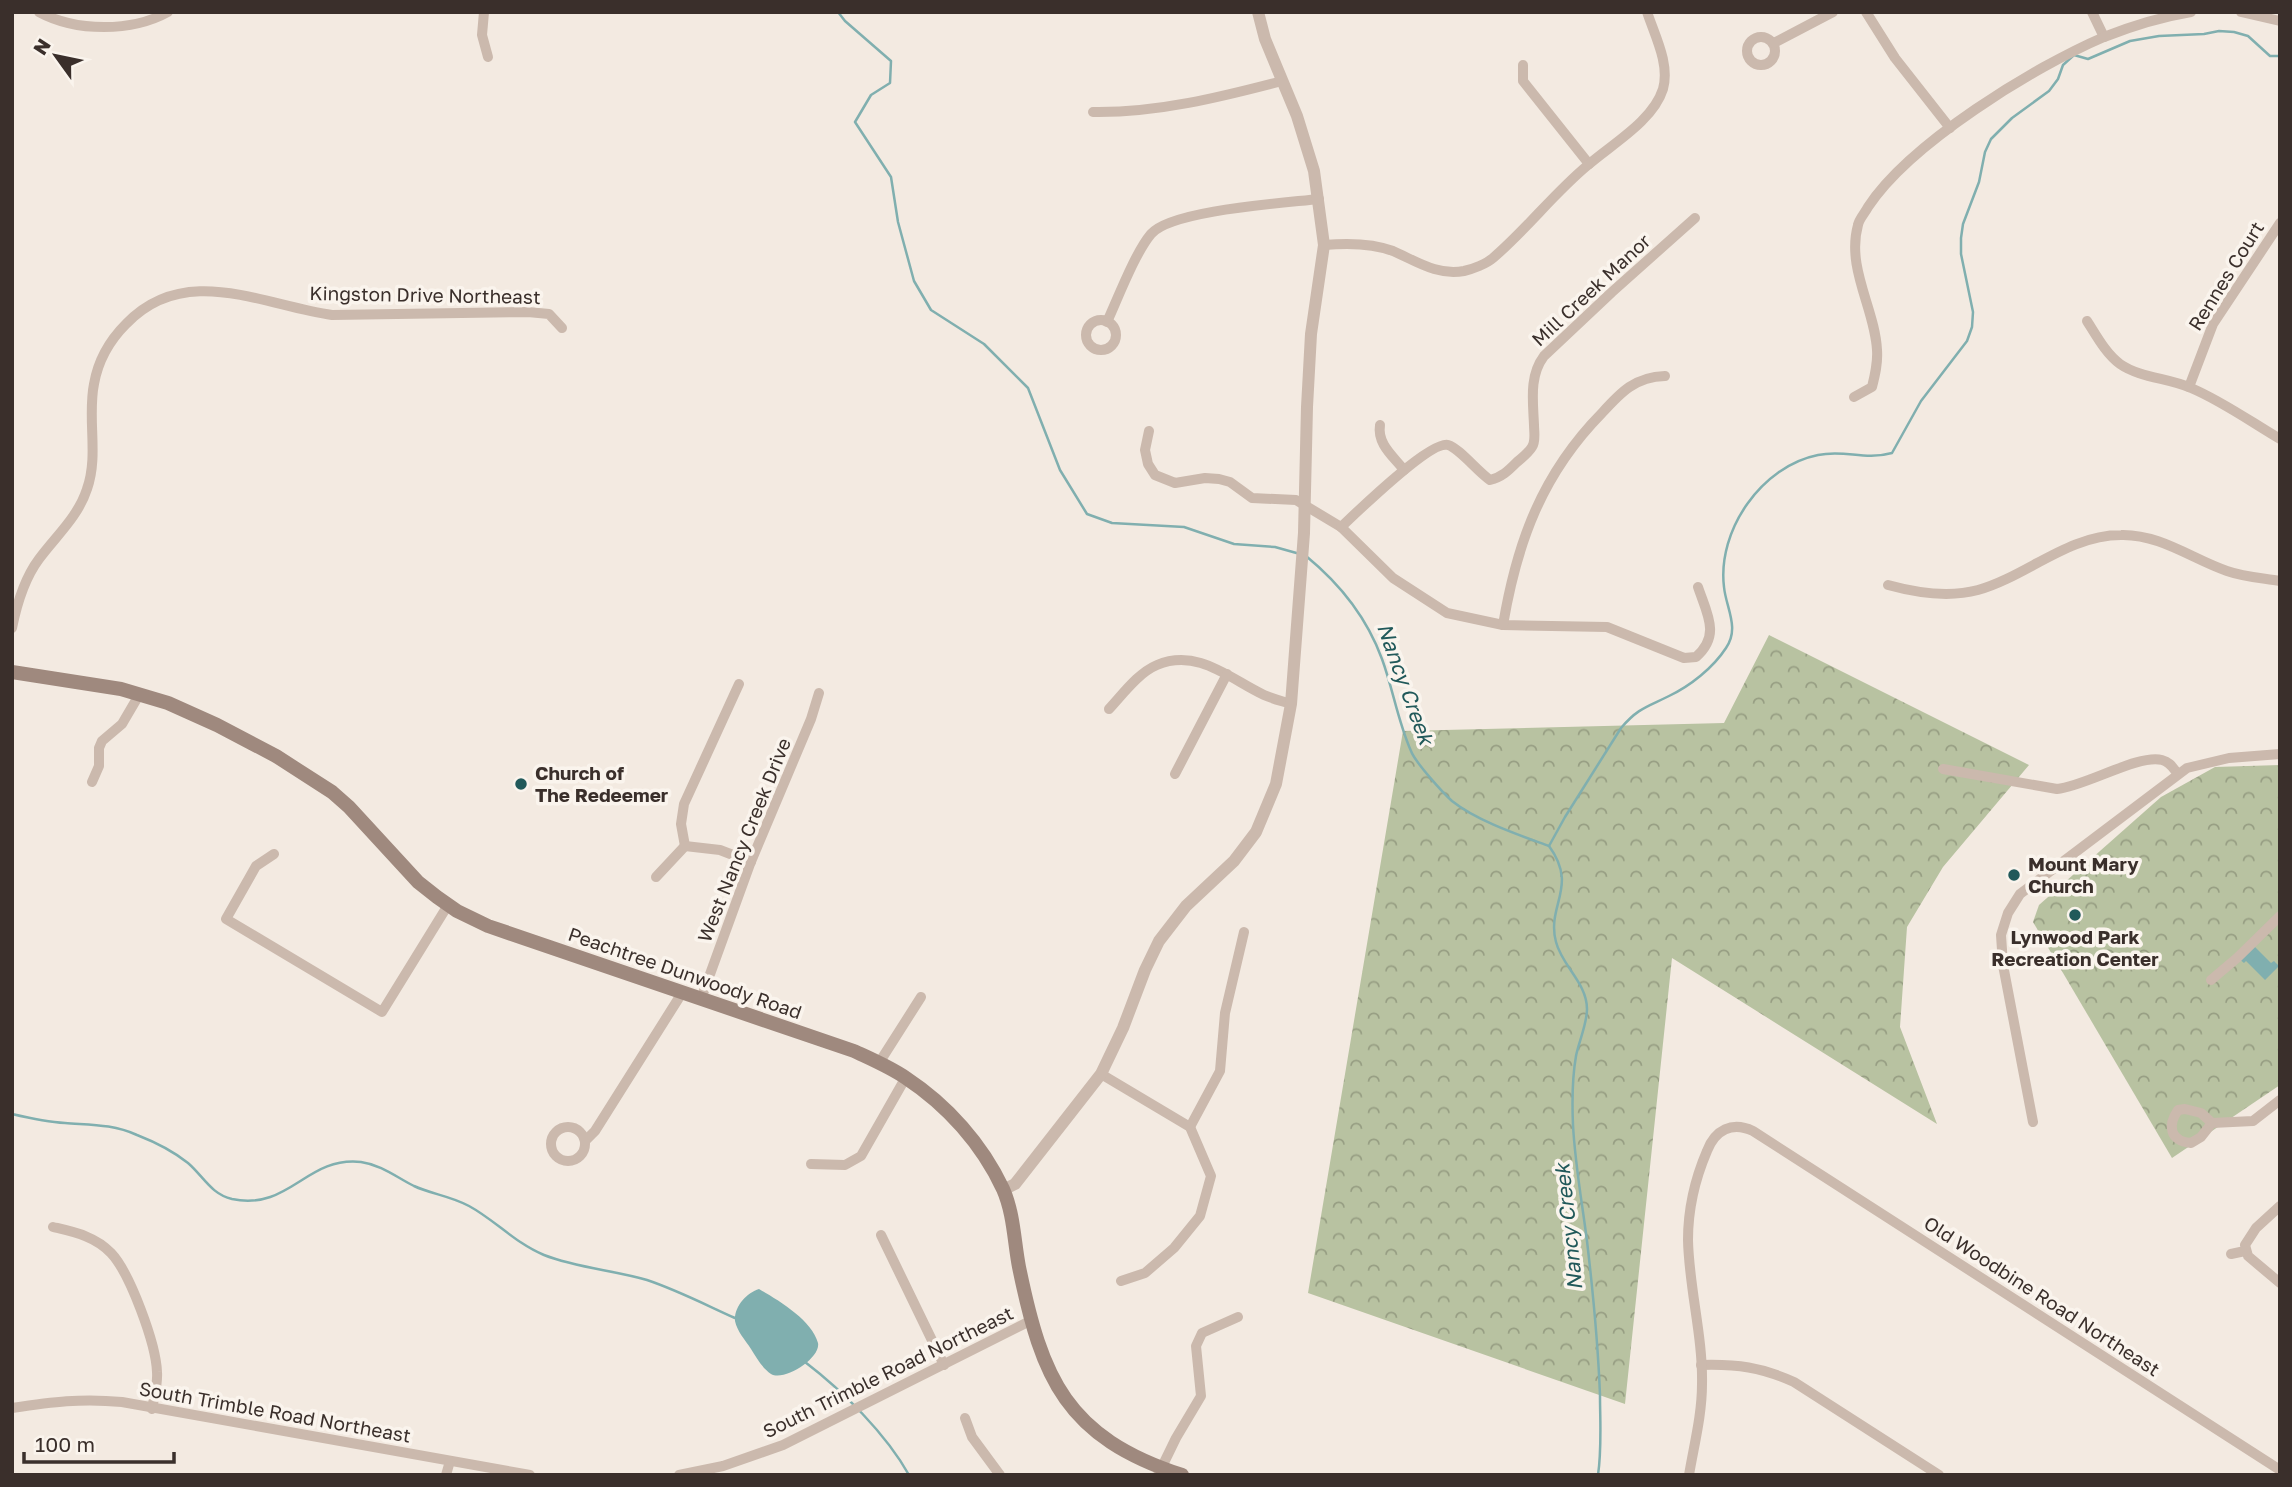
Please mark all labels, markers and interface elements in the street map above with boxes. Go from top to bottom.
north arrow [21,21,91,91]
text: N [28,34,55,59]
street label: Rennes Court [2183,217,2268,334]
street label: Mill Creek Manor [1527,228,1655,350]
street label: Kingston Drive Northeast [309,281,541,308]
water label: Nancy Creek [1372,619,1441,750]
street label: West Nancy Creek Drive [692,734,795,945]
place label: Church of The Redeemer [535,761,669,806]
marker: Church of The Redeemer [513,776,529,792]
place label: Mount Mary Church [2028,852,2139,897]
marker: Mount Mary Church [2006,867,2022,883]
marker: Lynwood Park Recreation Center [2067,907,2083,923]
street label: Peachtree Dunwoody Road [565,922,805,1023]
place label: Lynwood Park Recreation Center [1991,925,2159,970]
water label: Nancy Creek [1548,1160,1588,1292]
street label: Old Woodbine Road Northeast [1920,1211,2164,1380]
street label: South Trimble Road Northeast [759,1301,1017,1442]
street label: South Trimble Road Northeast [137,1376,413,1447]
scale bar [24,1420,175,1464]
text: 100 m [35,1431,95,1457]

